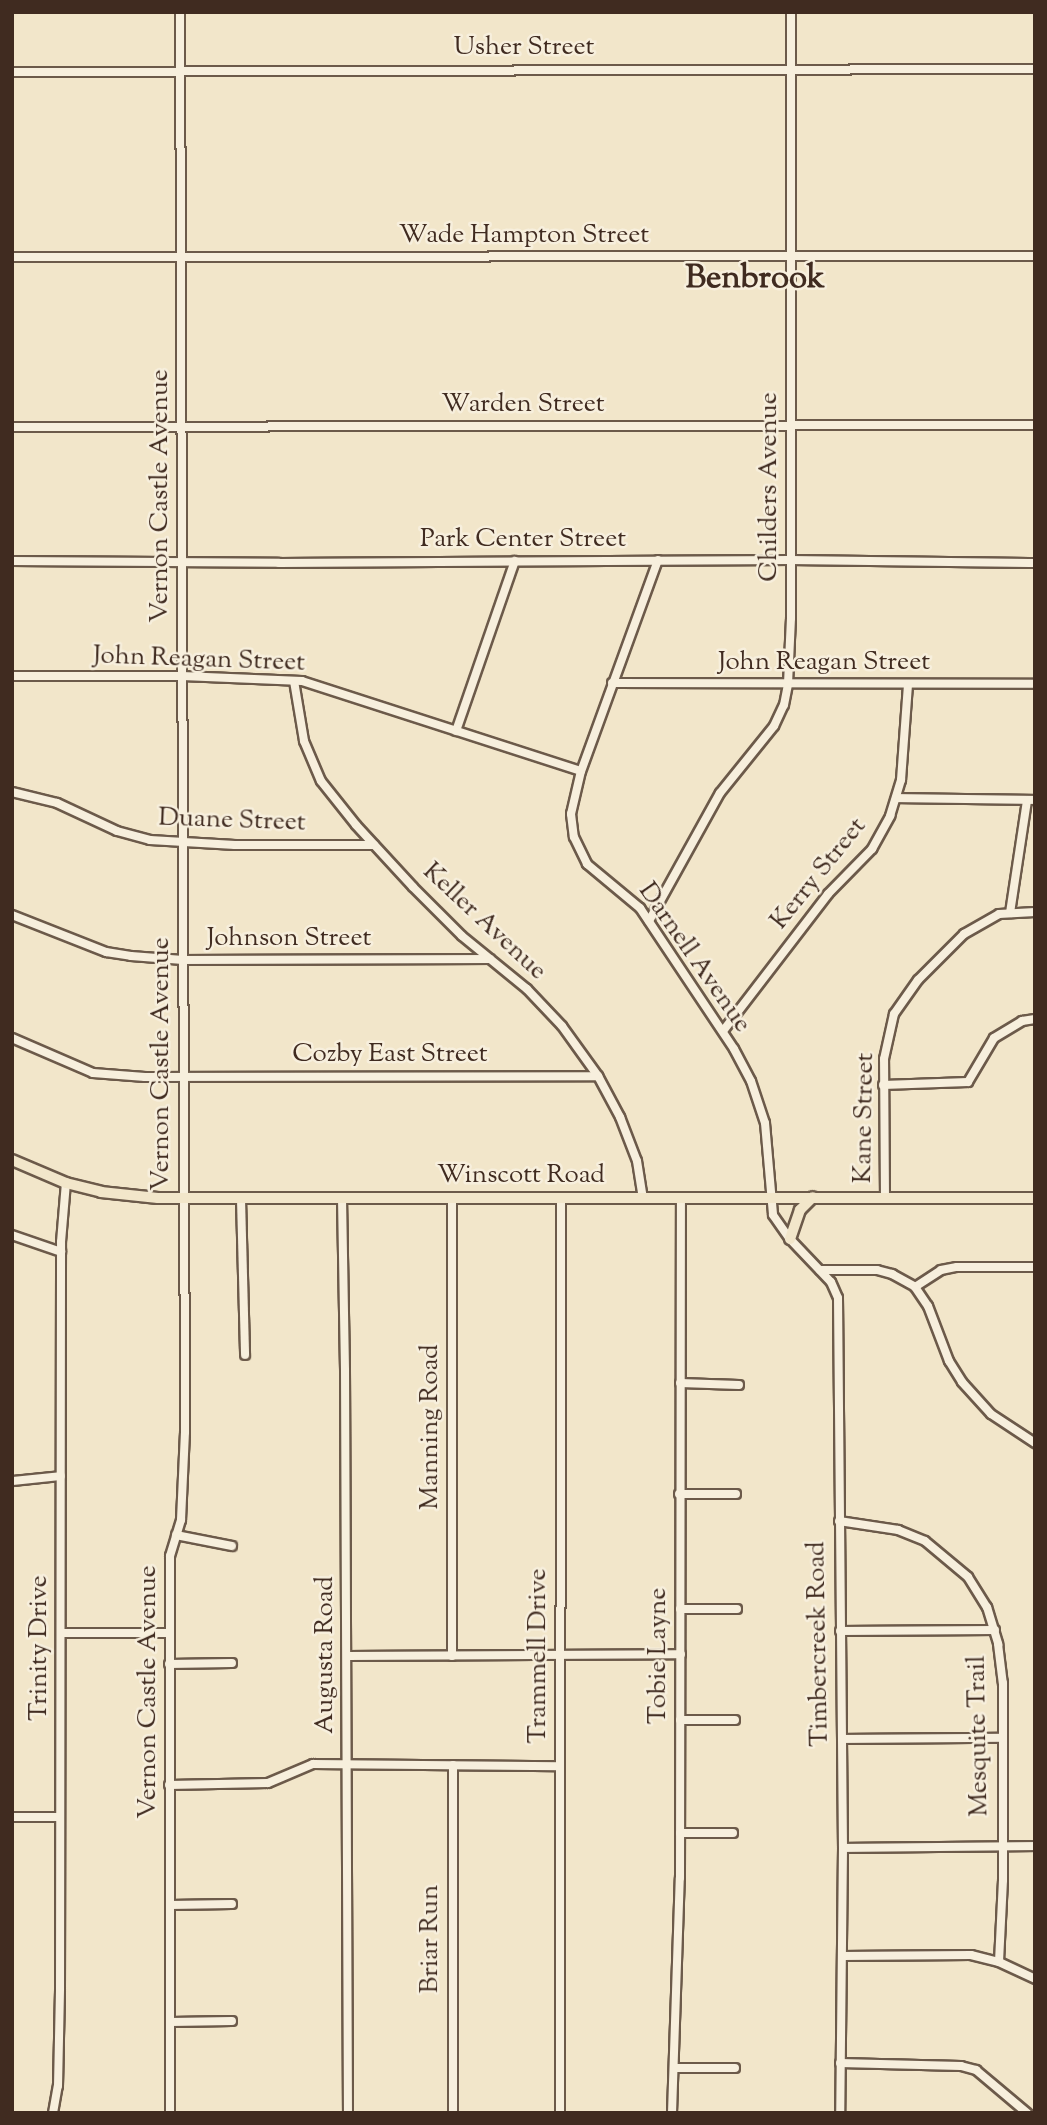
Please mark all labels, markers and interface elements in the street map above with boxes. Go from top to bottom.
street label: Usher Street [454,32,594,64]
street label: Wade Hampton Street [399,220,649,252]
district label: Benbrook [685,260,825,300]
street label: Vernon Castle Avenue [145,369,177,623]
street label: Warden Street [441,389,605,421]
street label: Childers Avenue [754,392,786,582]
street label: Park Center Street [420,524,626,556]
street label: John Reagan Street [92,641,306,679]
street label: John Reagan Street [718,647,930,679]
street label: Duane Street [158,803,306,839]
street label: Kerry Street [764,812,874,936]
street label: Keller Avenue [416,857,552,987]
street label: Darnell Avenue [631,877,757,1039]
street label: Johnson Street [207,923,371,955]
street label: Vernon Castle Avenue [146,937,178,1191]
street label: Cozby East Street [292,1039,488,1071]
street label: Kane Street [848,1052,882,1184]
street label: Winscott Road [437,1160,605,1192]
street label: Manning Road [415,1344,447,1510]
street label: Timbercreek Road [802,1541,836,1747]
street label: Vernon Castle Avenue [133,1565,165,1819]
street label: Trammell Drive [523,1568,555,1744]
street label: Trinity Drive [24,1575,56,1721]
street label: Augusta Road [310,1576,342,1734]
street label: Tobie Layne [643,1588,675,1724]
street label: Mesquite Trail [962,1655,996,1817]
street label: Briar Run [415,1885,447,1993]

